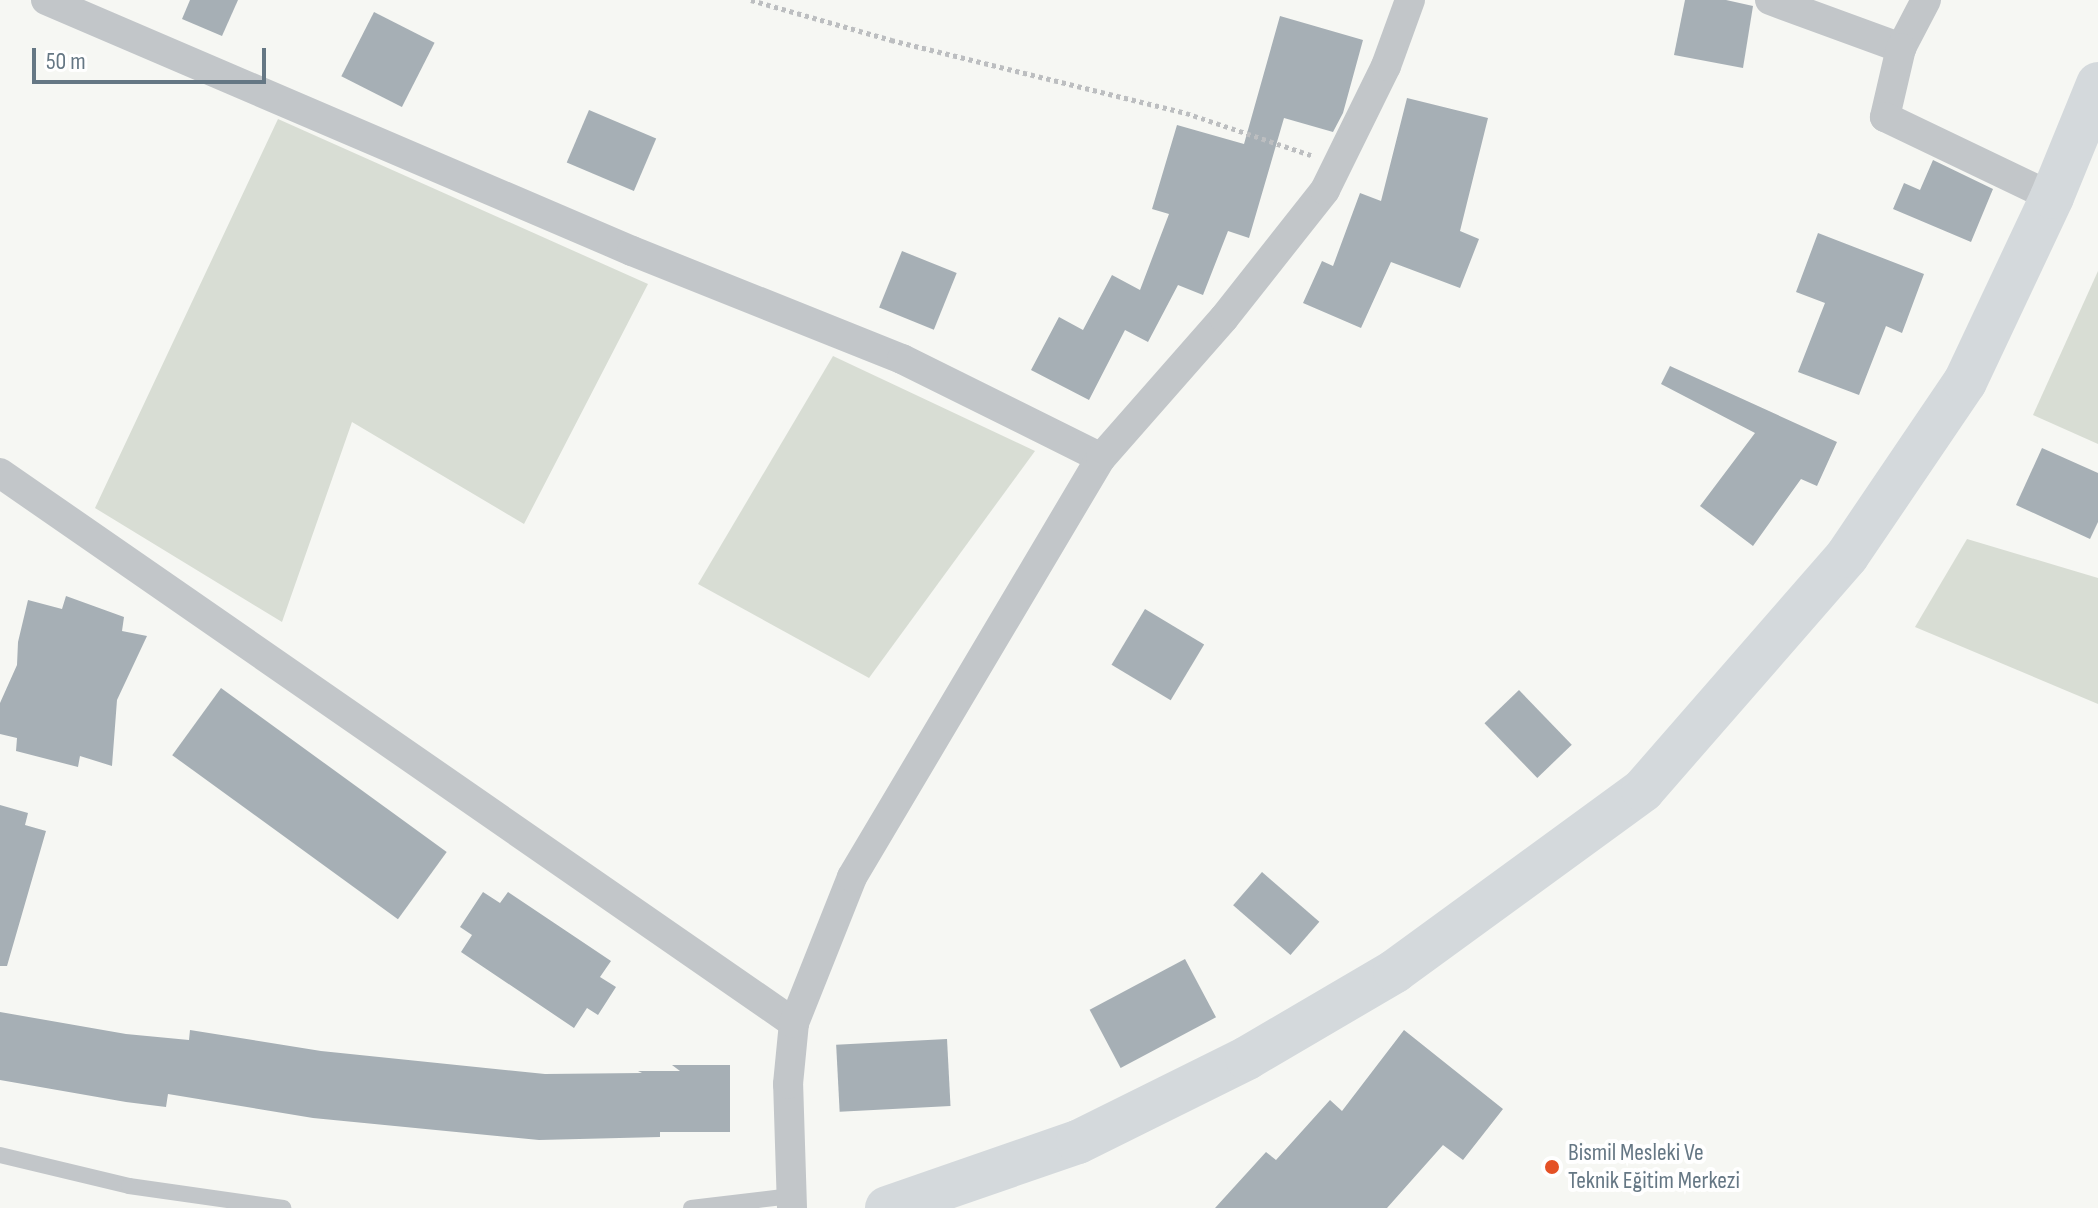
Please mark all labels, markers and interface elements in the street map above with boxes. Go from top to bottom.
scale bar [36,32,270,82]
text: 50 m [46,47,86,76]
place label: Bismil Mesleki Ve Teknik Eğitim Merkezi [1568,1139,1740,1195]
marker: Bismil Mesleki Ve Teknik Eğitim Merkezi [1543,1158,1561,1176]

